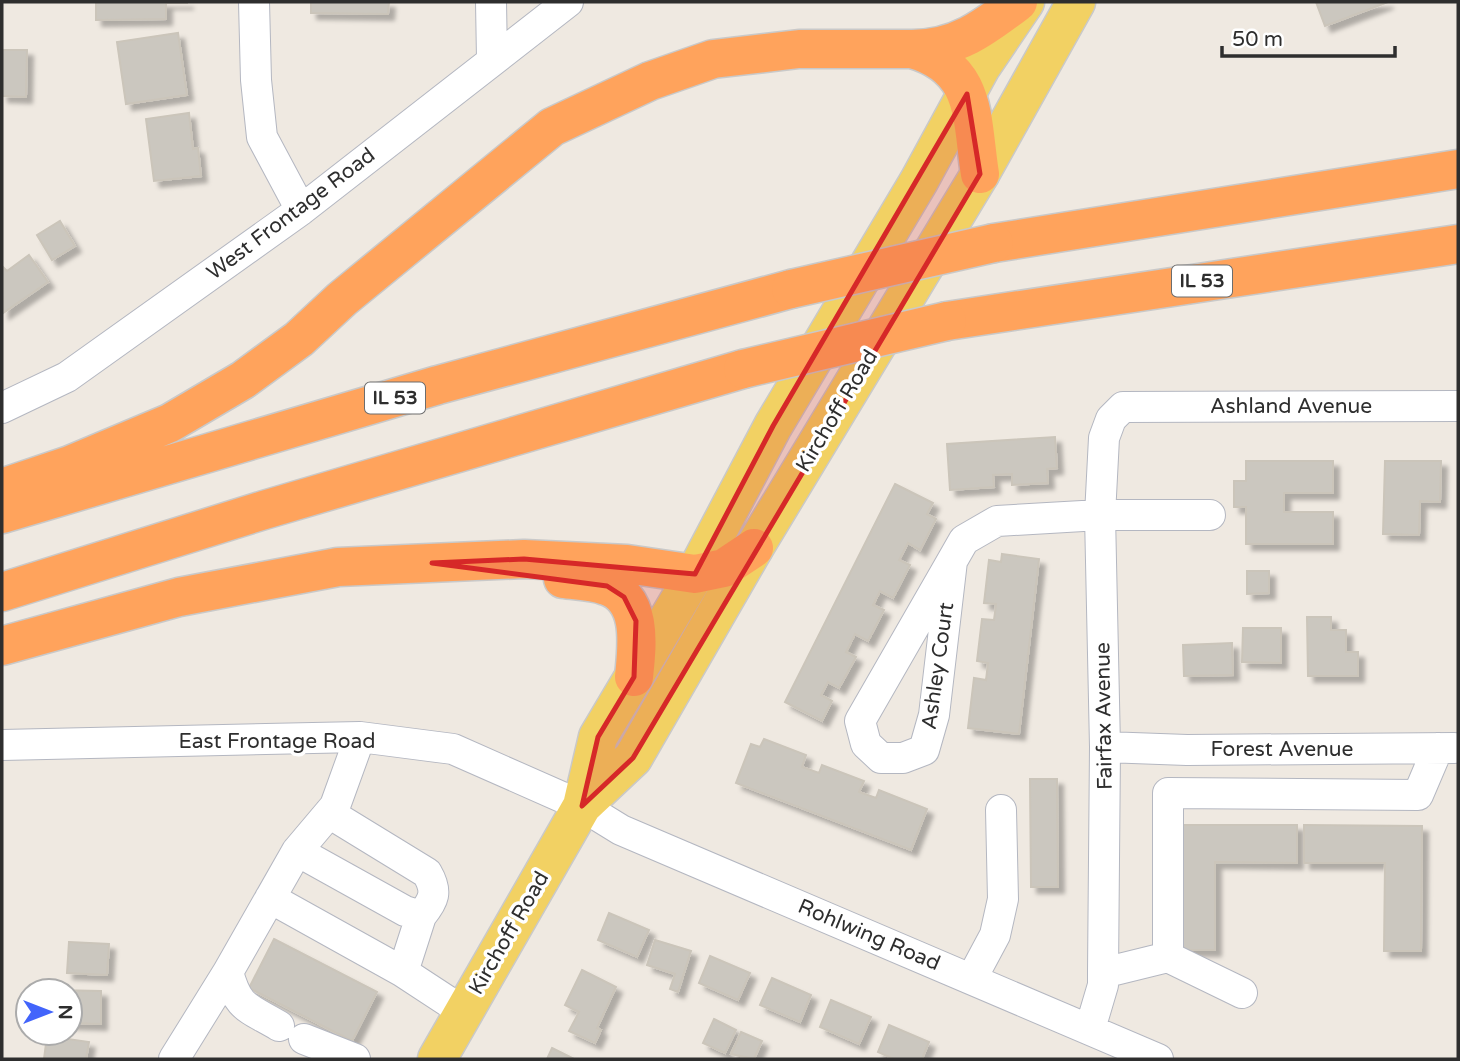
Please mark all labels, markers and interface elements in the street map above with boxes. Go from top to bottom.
scale bar [1222,14,1395,58]
text: 50 m [1232,27,1283,52]
street label: West Frontage Road [202,143,380,285]
road number: IL 53 [1172,266,1232,296]
street label: Kirchoff Road [791,345,883,477]
road number: IL 53 [365,382,425,414]
street label: Ashland Avenue [1210,394,1372,419]
street label: Ashley Court [917,601,959,731]
street label: Fairfax Avenue [1090,642,1118,790]
street label: East Frontage Road [179,729,375,754]
street label: Forest Avenue [1211,737,1354,762]
street label: Kirchoff Road [464,867,554,999]
street label: Rohlwing Road [794,894,944,976]
north arrow [14,977,84,1047]
text: N [54,1004,76,1020]

